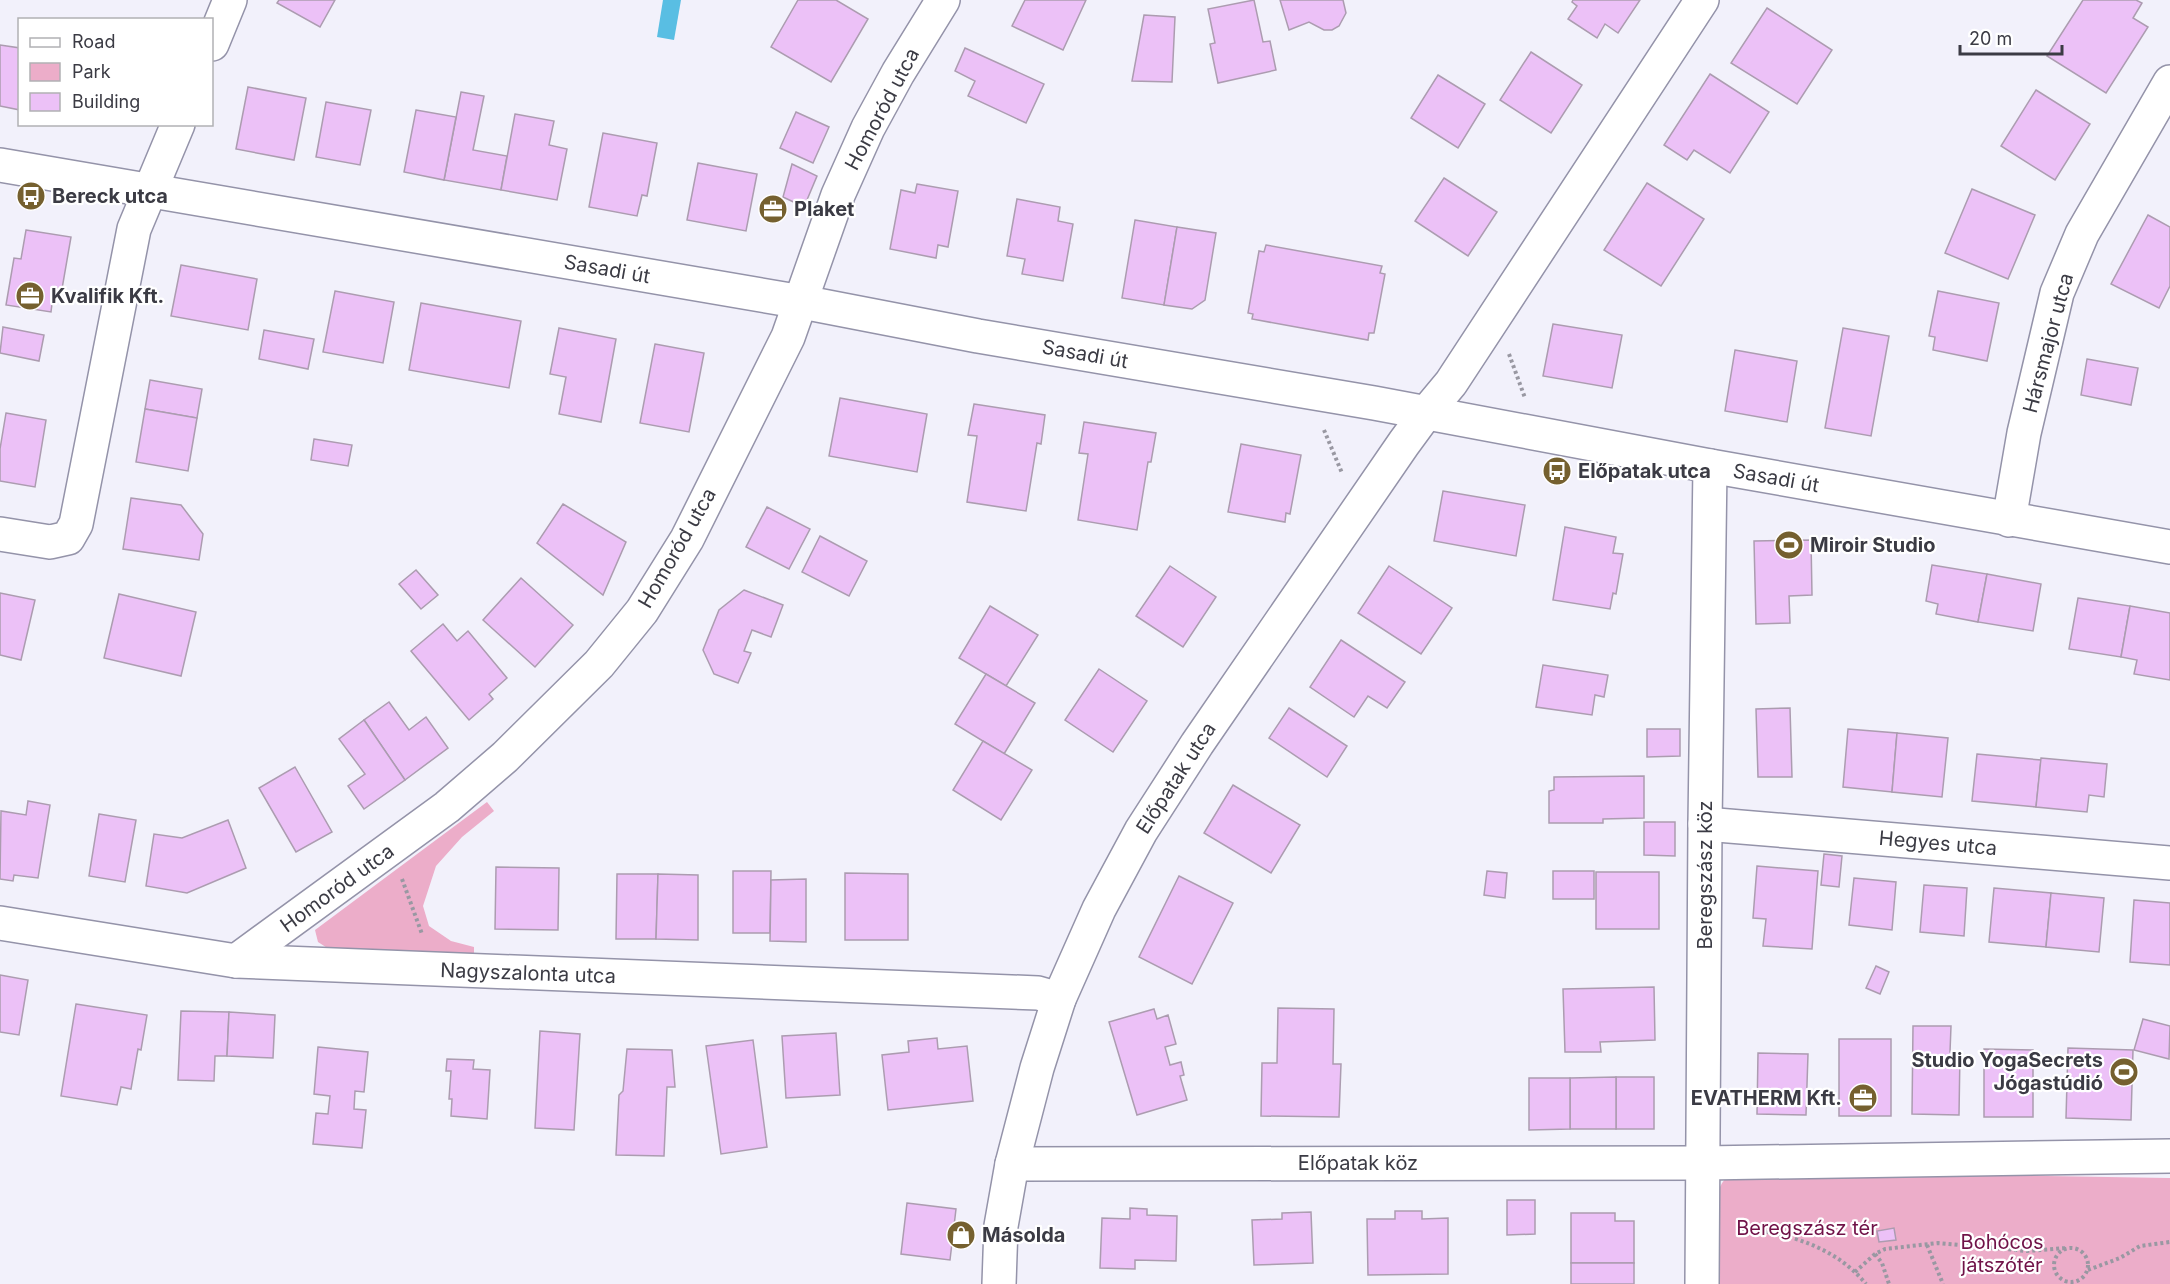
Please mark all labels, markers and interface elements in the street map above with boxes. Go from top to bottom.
legend [18,18,213,126]
scale bar [1960,18,2062,56]
text: 20 m [1969,28,2012,49]
text: Road [72,31,115,52]
street label: Homoród utca [840,44,924,174]
text: Park [72,61,111,82]
text: Building [72,91,140,112]
bus stop icon: Bereck utca [15,180,47,212]
place label: Bereck utca [52,184,168,208]
office icon: Plaket [757,193,789,225]
place label: Plaket [794,197,854,221]
street label: Sasadi út [562,250,652,288]
street label: Hársmajor utca [2018,270,2078,416]
office icon: Kvalifik Kft. [14,280,46,312]
place label: Kvalifik Kft. [51,284,164,308]
street label: Sasadi út [1040,335,1130,373]
bus stop icon: Előpatak utca [1541,455,1573,487]
place label: Előpatak utca [1578,459,1711,483]
street label: Sasadi út [1731,459,1821,497]
street label: Homoród utca [633,484,721,612]
sports icon: Miroir Studio [1773,529,1805,561]
place label: Miroir Studio [1810,533,1935,557]
street label: Előpatak utca [1131,718,1221,838]
street label: Beregszász köz [1693,800,1717,950]
street label: Hegyes utca [1878,826,1998,860]
street label: Homoród utca [276,839,398,937]
street label: Nagyszalonta utca [440,958,616,988]
place label: Studio YogaSecrets Jógastúdió [1911,1048,2103,1095]
sports icon: Studio YogaSecrets Jógastúdió [2108,1056,2140,1088]
office icon: EVATHERM Kft. [1847,1082,1879,1114]
place label: EVATHERM Kft. [1691,1086,1842,1110]
street label: Előpatak köz [1298,1151,1418,1175]
park label: Beregszász tér [1736,1216,1878,1240]
shop icon: Másolda [945,1219,977,1251]
place label: Másolda [982,1223,1065,1247]
park label: Bohócos játszótér [1960,1230,2043,1277]

